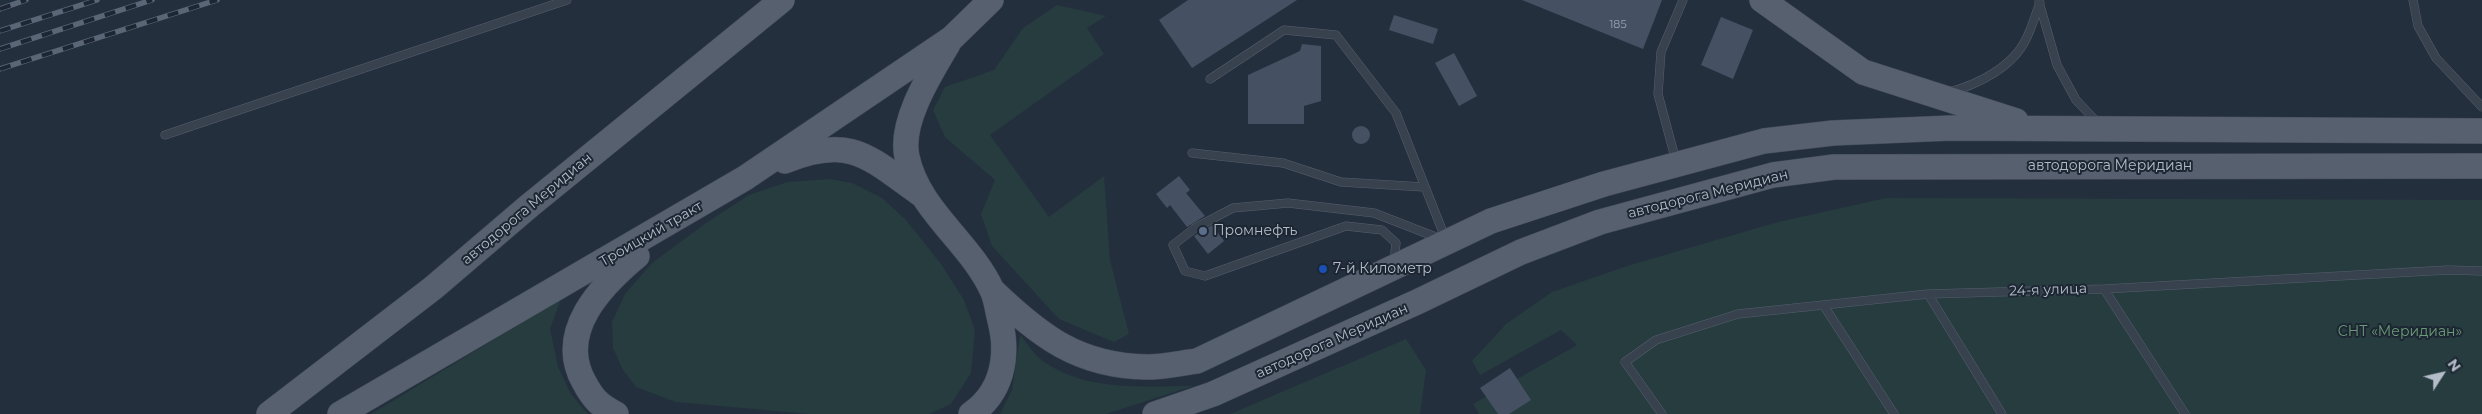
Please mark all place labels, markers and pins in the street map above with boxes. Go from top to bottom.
place label: Промнефть [1213,223,1297,239]
marker: Промнефть [1197,225,1209,237]
place label: 7-й Километр [1333,261,1432,277]
marker: 7-й Километр [1317,263,1329,275]

